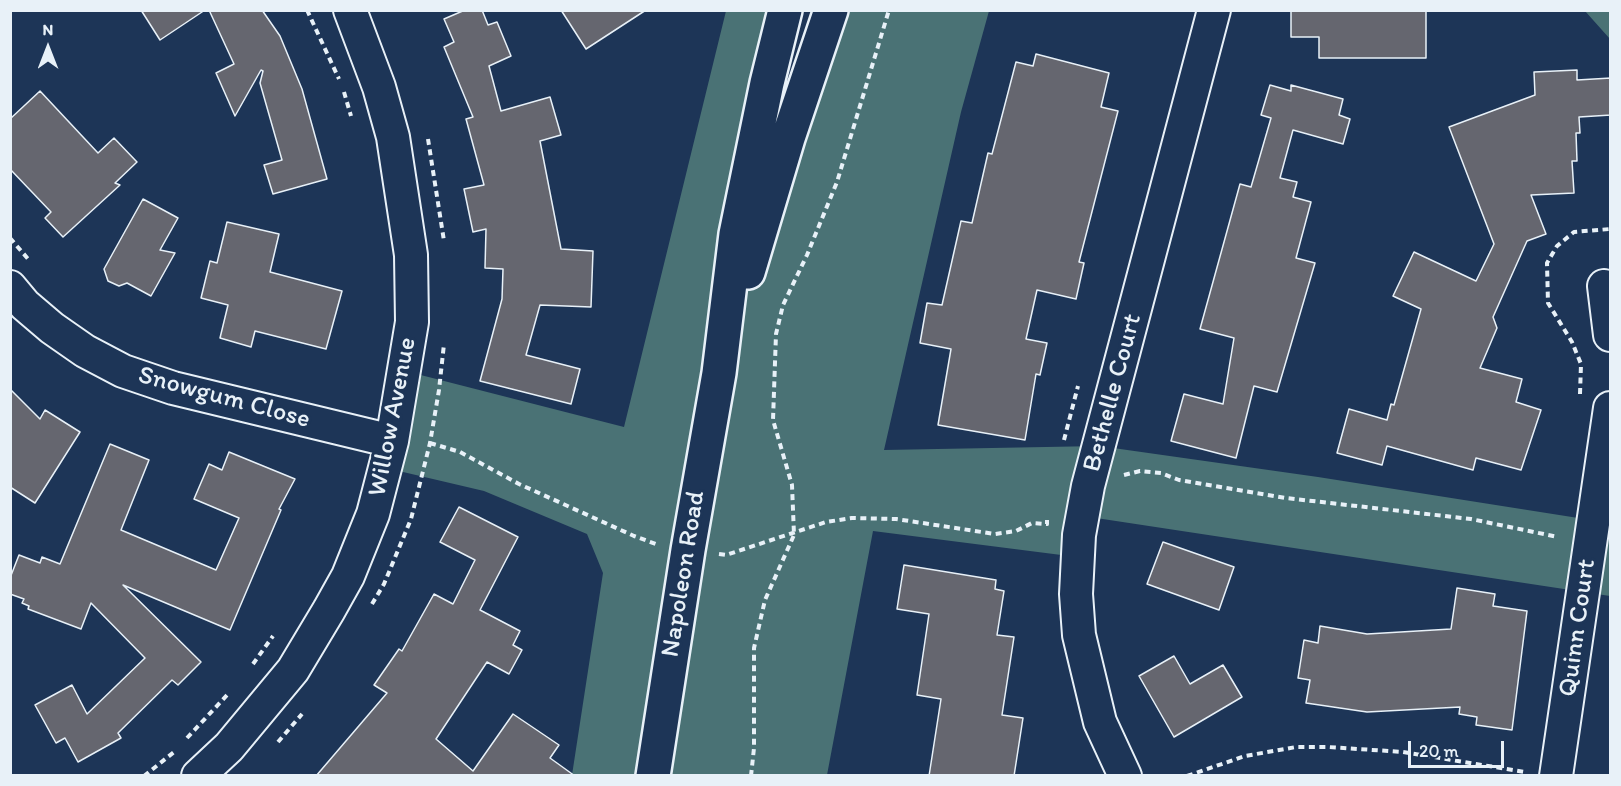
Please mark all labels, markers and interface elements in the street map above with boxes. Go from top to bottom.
north arrow [18,18,78,78]
text: N [43,20,53,39]
street label: Bethelle Court [1077,311,1149,475]
street label: Willow Avenue [362,335,424,499]
street label: Snowgum Close [135,360,313,436]
street label: Napoleon Road [655,489,713,659]
street label: Quinn Court [1553,557,1603,699]
scale bar [1411,729,1507,767]
text: 20 m [1419,740,1459,762]

